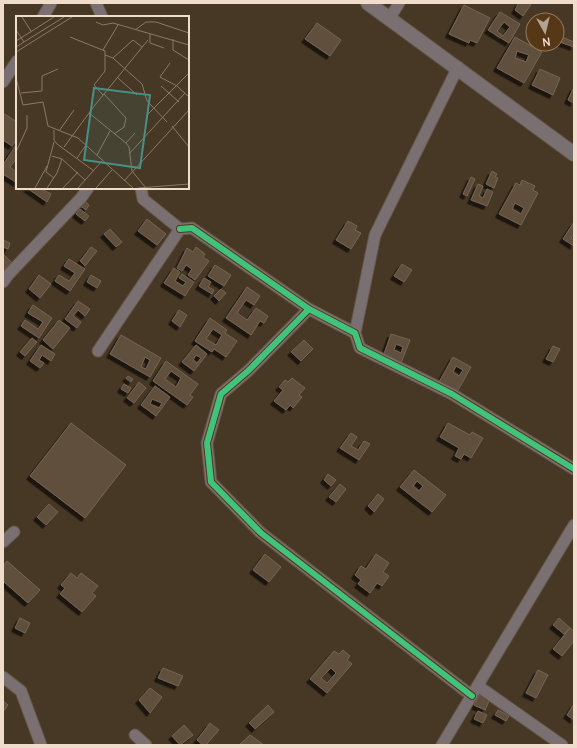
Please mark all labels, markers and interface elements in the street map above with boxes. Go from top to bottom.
north arrow [525,12,565,52]
inset map [16,16,189,189]
text: N [541,34,551,50]

